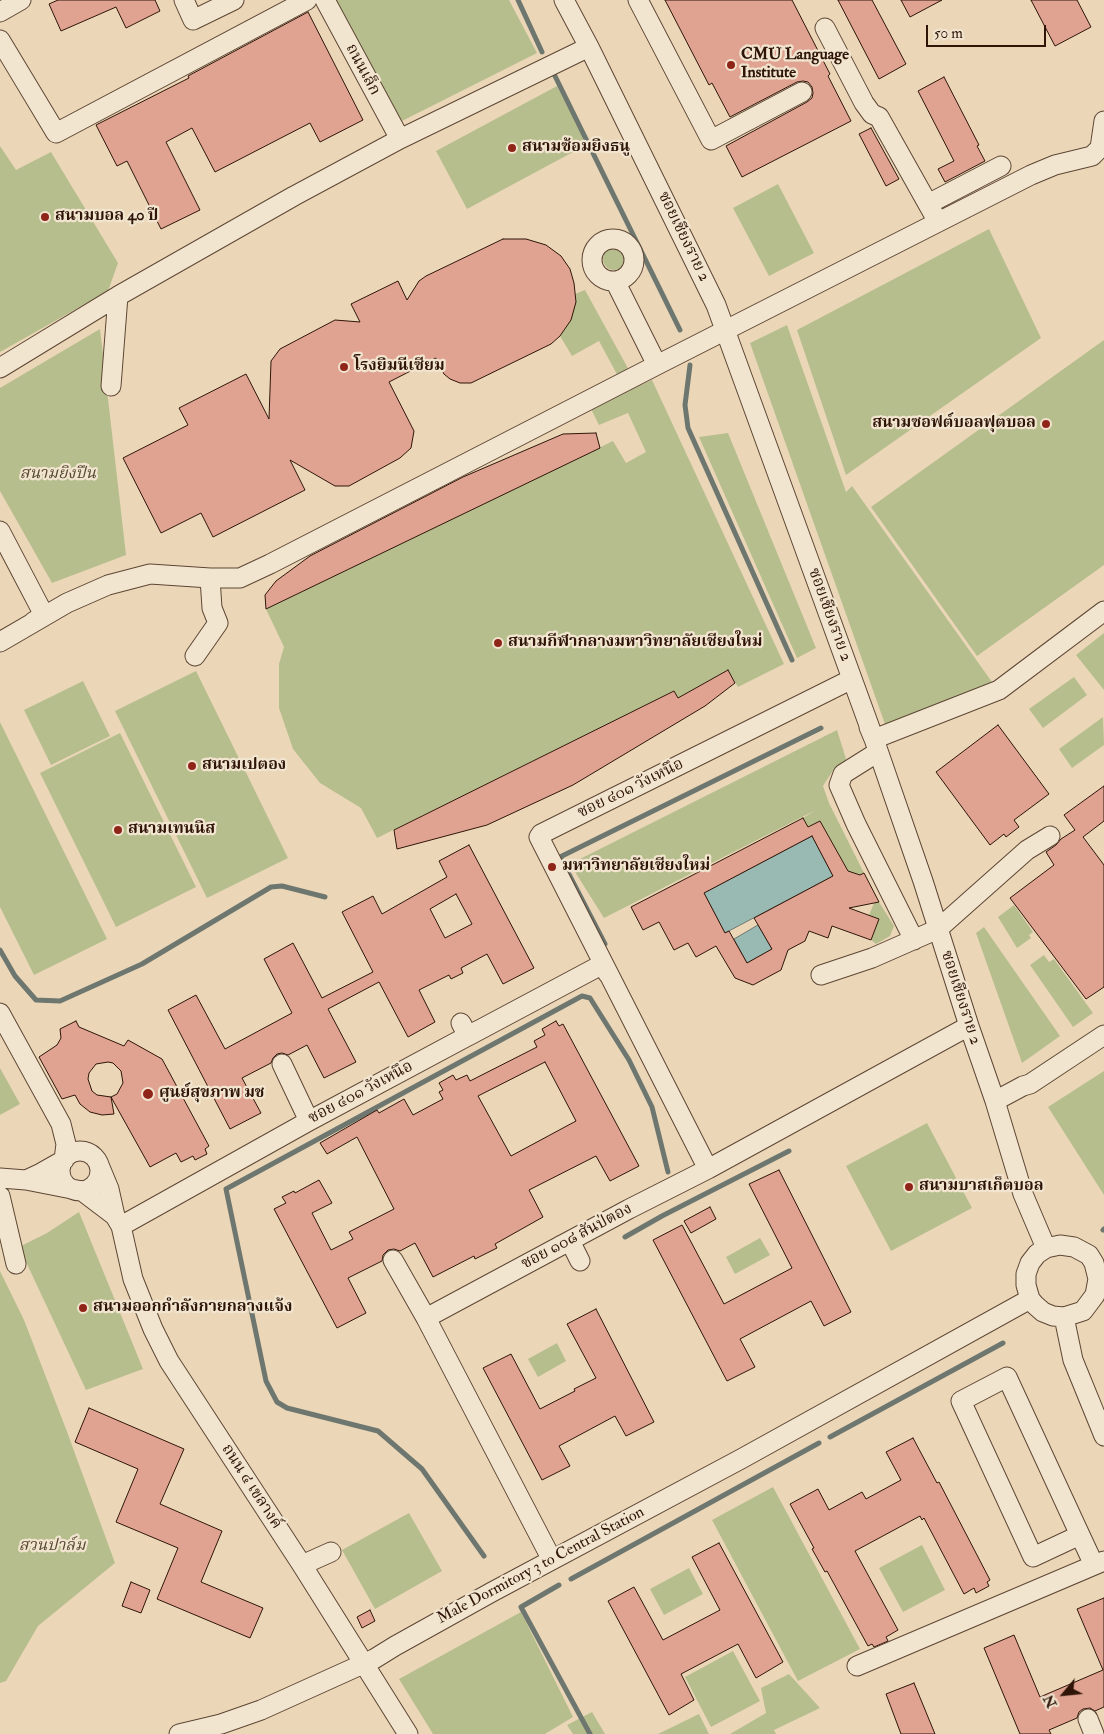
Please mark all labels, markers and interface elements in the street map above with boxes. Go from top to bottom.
scale bar [929,15,1049,47]
text: 50 m [934,24,963,43]
street label: ถนนเล็ก [340,41,384,99]
place label: CMU Language Institute [741,46,849,84]
marker: CMU Language Institute [725,59,737,71]
place label: สนามซ้อมยิงธนู [522,138,630,158]
marker: สนามซ้อมยิงธนู [506,142,518,154]
street label: ซอยเชียงราย 2 [653,189,713,285]
place label: สนามบอล 40 ปี [55,207,158,227]
marker: สนามบอล 40 ปี [39,211,51,223]
place label: โรงยิมนีเซียม [354,357,445,377]
marker: โรงยิมนีเซียม [338,361,350,373]
place label: สนามซอฟต์บอลฟุตบอล [872,414,1036,434]
marker: สนามซอฟต์บอลฟุตบอล [1040,418,1052,430]
park label: สนามยิงปืน [20,465,96,485]
street label: ซอยเชียงราย 2 [803,566,855,664]
place label: สนามกีฬากลางมหาวิทยาลัยเชียงใหม่ [508,633,762,653]
marker: สนามกีฬากลางมหาวิทยาลัยเชียงใหม่ [492,637,504,649]
street label: ซอย ๔๐๑ วังเหนึอ [575,755,687,823]
place label: สนามเปตอง [202,756,286,776]
marker: สนามเปตอง [186,760,198,772]
place label: สนามเทนนิส [128,820,215,840]
marker: สนามเทนนิส [112,824,124,836]
place label: มหาวิทยาลัยเชียงใหม่ [562,857,710,877]
marker: มหาวิทยาลัยเชียงใหม่ [546,861,558,873]
street label: ซอยเชียงราย 2 [936,949,984,1047]
street label: ซอย ๔๐๑ วังเหนึอ [305,1057,417,1129]
place label: ศูนย์สุขภาพ มช [159,1084,265,1104]
marker: ศูนย์สุขภาพ มช [141,1087,155,1101]
place label: สนามบาสเก็ตบอล [919,1177,1044,1197]
marker: สนามบาสเก็ตบอล [903,1181,915,1193]
street label: ซอย ๑๐๘ สันป่ตอง [518,1200,636,1274]
place label: สนามออกกำลังกายกลางแจ้ง [93,1298,292,1318]
marker: สนามออกกำลังกายกลางแจ้ง [77,1302,89,1314]
street label: ถนน ๔ เขลางค์ [216,1441,286,1533]
street label: Male Dormitory 3 to Central Station [434,1503,648,1629]
park label: สวนปาล์ม [19,1537,85,1557]
north arrow [1039,1669,1089,1719]
text: N [1040,1692,1061,1711]

